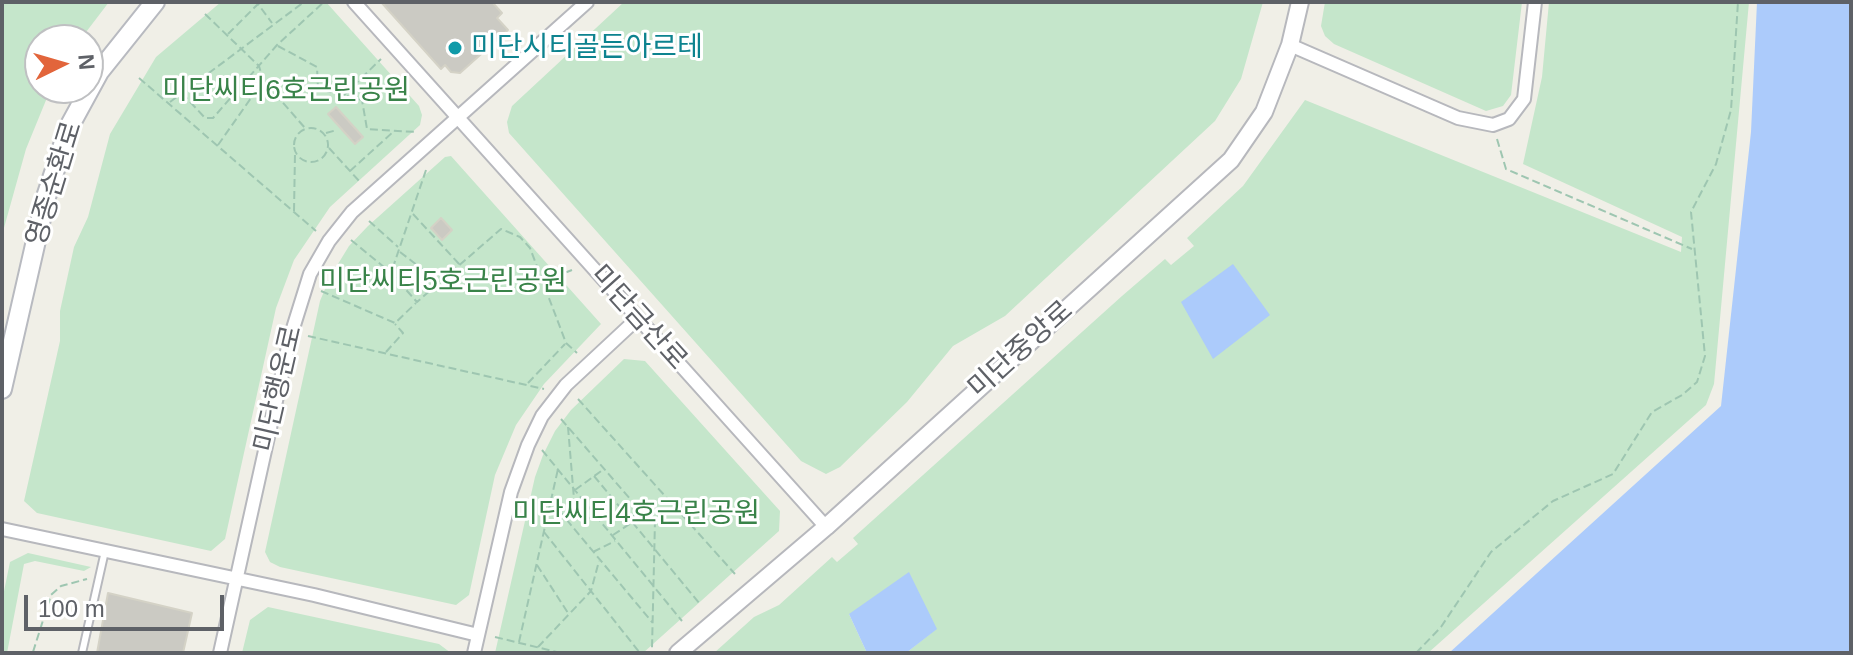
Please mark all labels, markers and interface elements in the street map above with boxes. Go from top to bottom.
north arrow [24,24,104,104]
place label: 미단시티골든아르테 [471,31,703,65]
marker: 미단시티골든아르테 [446,39,464,57]
text: N [73,53,100,71]
park label: 미단씨티6호근린공원 [162,74,410,108]
street label: 영종순환로 [20,118,90,250]
street label: 미단금산로 [582,259,694,377]
park label: 미단씨티5호근린공원 [319,265,567,299]
street label: 미단중앙로 [962,294,1080,406]
street label: 미단행운로 [248,322,310,456]
park label: 미단씨티4호근린공원 [512,497,760,531]
scale bar [28,579,228,629]
text: 100 m [38,595,105,622]

